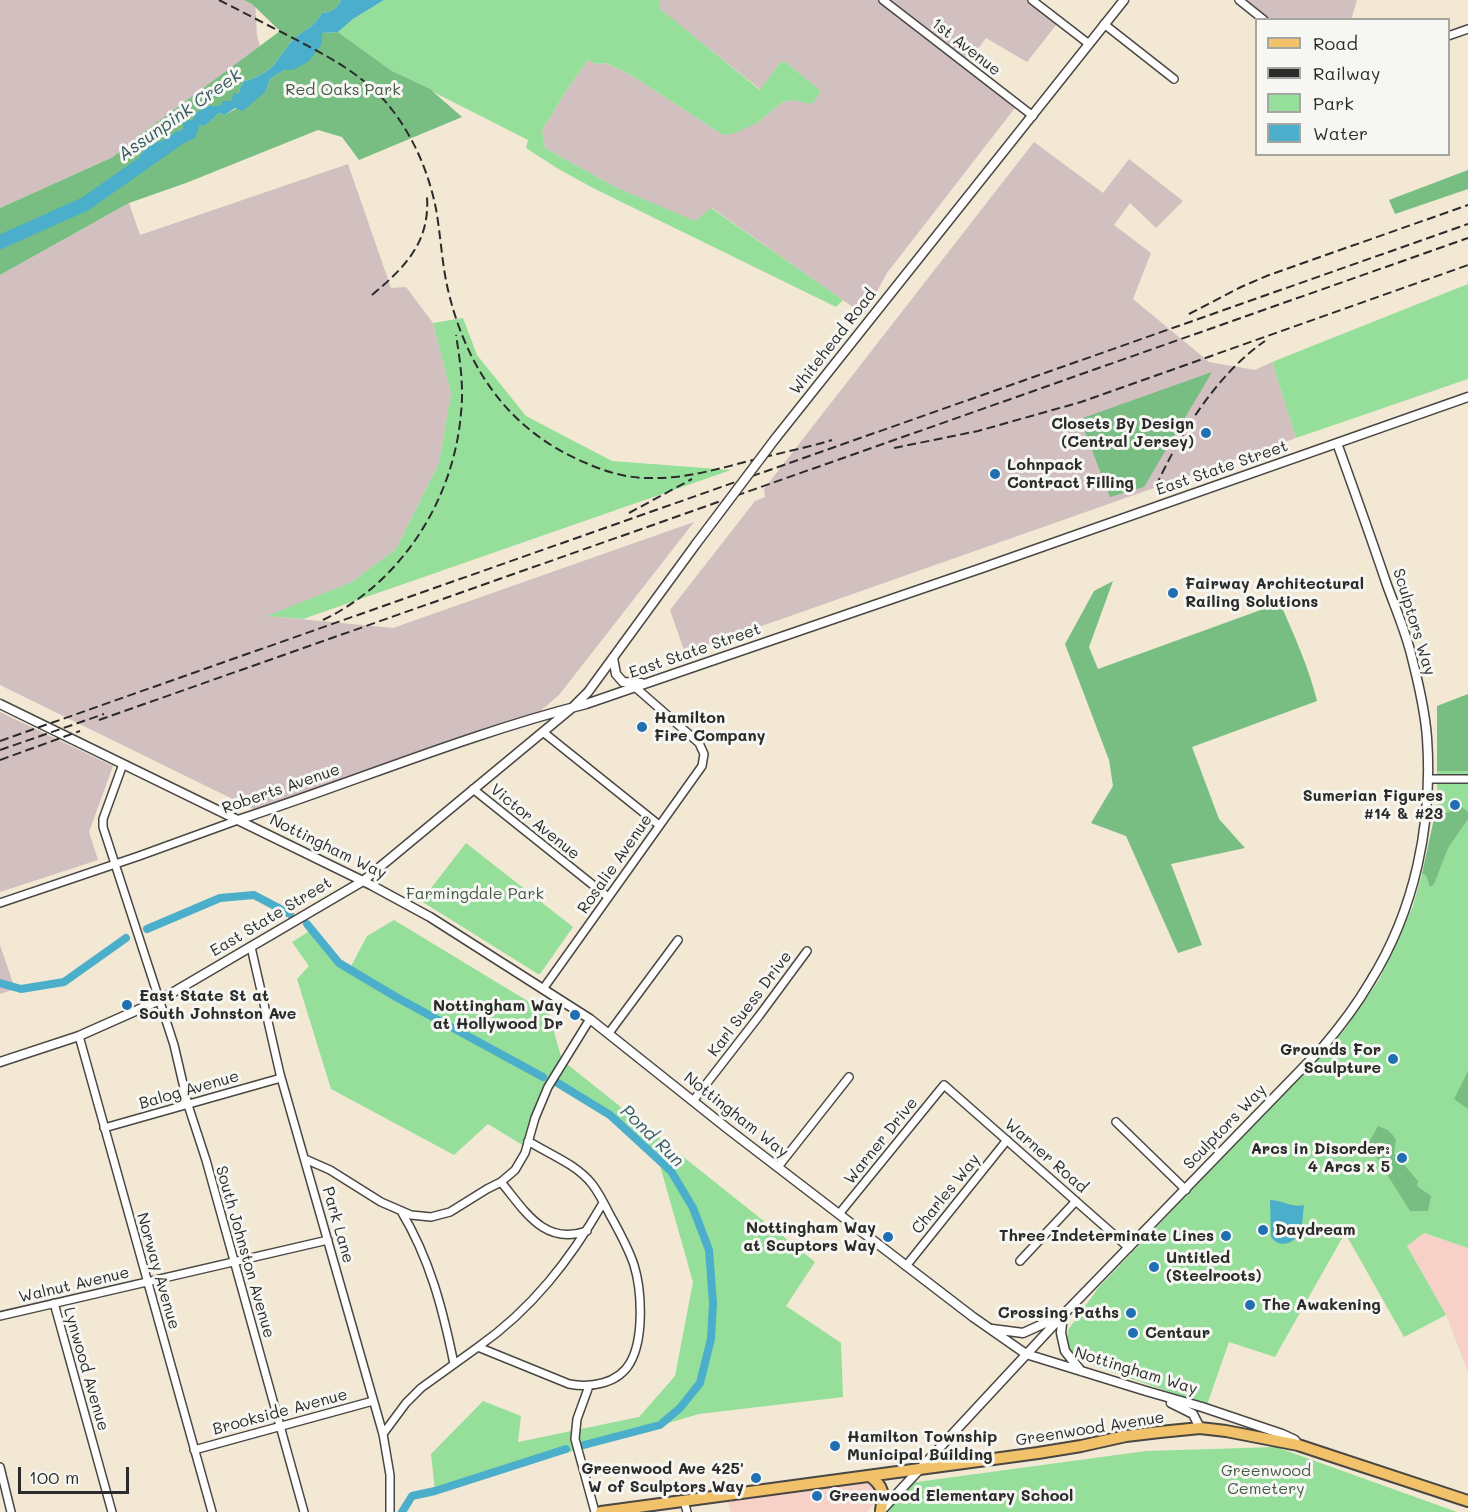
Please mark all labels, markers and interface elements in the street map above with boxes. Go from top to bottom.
street label: 1st Avenue [928,14,1004,80]
legend [1255,18,1450,156]
text: Road [1313,31,1358,55]
text: Railway [1313,61,1380,85]
water label: Assunpink Creek [114,64,246,166]
park label: Red Oaks Park [285,80,401,100]
text: Park [1313,91,1354,115]
text: Water [1313,121,1368,145]
street label: Whitehead Road [786,285,880,399]
place label: Closets By Design (Central Jersey) [1051,414,1194,452]
marker: Closets By Design (Central Jersey) [1199,426,1213,440]
street label: East State Street [1154,436,1290,500]
place label: Lohnpack Contract Filling [1007,455,1134,493]
marker: Lohnpack Contract Filling [988,467,1002,481]
street label: Sculptors Way [1389,566,1439,678]
place label: Fairway Architectural Railing Solutions [1185,574,1364,612]
marker: Fairway Architectural Railing Solutions [1166,586,1180,600]
street label: East State Street [627,619,763,683]
place label: Hamilton Fire Company [654,708,765,746]
marker: Hamilton Fire Company [635,720,649,734]
street label: Roberts Avenue [220,760,342,818]
street label: Victor Avenue [486,780,584,864]
place label: Sumerian Figures #14 & #23 [1303,786,1443,824]
marker: Sumerian Figures #14 & #23 [1448,798,1462,812]
street label: Nottingham Way [266,810,390,884]
street label: Rosalie Avenue [574,811,656,917]
street label: East State Street [207,873,335,961]
park label: Farmingdale Park [406,884,544,904]
street label: Karl Suess Drive [704,947,796,1061]
place label: East State St at South Johnston Ave [139,986,296,1024]
place label: Nottingham Way at Hollywood Dr [433,996,563,1034]
marker: East State St at South Johnston Ave [120,998,134,1012]
marker: Nottingham Way at Hollywood Dr [568,1008,582,1022]
place label: Grounds For Sculpture [1280,1040,1381,1078]
marker: Grounds For Sculpture [1386,1052,1400,1066]
street label: Balog Avenue [137,1067,241,1113]
street label: Nottingham Way [680,1068,792,1162]
street label: Sculptors Way [1180,1080,1270,1174]
street label: Warner Drive [840,1094,922,1188]
water label: Pond Run [616,1100,688,1172]
street label: Warner Road [1001,1115,1091,1197]
place label: Arcs in Disorder: 4 Arcs x 5 [1251,1139,1390,1177]
street label: Charles Way [908,1150,984,1238]
marker: Arcs in Disorder: 4 Arcs x 5 [1395,1151,1409,1165]
street label: South Johnston Avenue [211,1164,279,1340]
street label: Park Lane [318,1185,358,1265]
street label: Norway Avenue [132,1210,184,1332]
place label: Nottingham Way at Scuptors Way [743,1218,876,1256]
place label: Daydream [1275,1220,1355,1240]
marker: Daydream [1256,1223,1270,1237]
place label: Three Indeterminate Lines [999,1226,1214,1246]
marker: Three Indeterminate Lines [1219,1229,1233,1243]
marker: Nottingham Way at Scuptors Way [881,1230,895,1244]
place label: Untitled (Steelroots) [1166,1248,1262,1286]
marker: Untitled (Steelroots) [1147,1260,1161,1274]
street label: Walnut Avenue [17,1263,131,1307]
place label: The Awakening [1262,1295,1381,1315]
marker: The Awakening [1243,1298,1257,1312]
place label: Crossing Paths [998,1303,1119,1323]
street label: Lynwood Avenue [59,1305,113,1433]
marker: Crossing Paths [1124,1306,1138,1320]
place label: Centaur [1145,1323,1210,1343]
marker: Centaur [1126,1326,1140,1340]
street label: Nottingham Way [1072,1343,1200,1399]
street label: Brookside Avenue [211,1385,349,1439]
street label: Greenwood Avenue [1014,1408,1166,1450]
place label: Hamilton Township Municipal Building [847,1427,997,1465]
marker: Hamilton Township Municipal Building [828,1439,842,1453]
scale bar [21,1455,132,1493]
place label: Greenwood Ave 425' W of Sculptors Way [581,1459,744,1497]
park label: Greenwood Cemetery [1221,1461,1311,1499]
text: 100 m [29,1465,79,1489]
marker: Greenwood Ave 425' W of Sculptors Way [749,1471,763,1485]
place label: Greenwood Elementary School [829,1486,1073,1506]
marker: Greenwood Elementary School [810,1489,824,1503]

